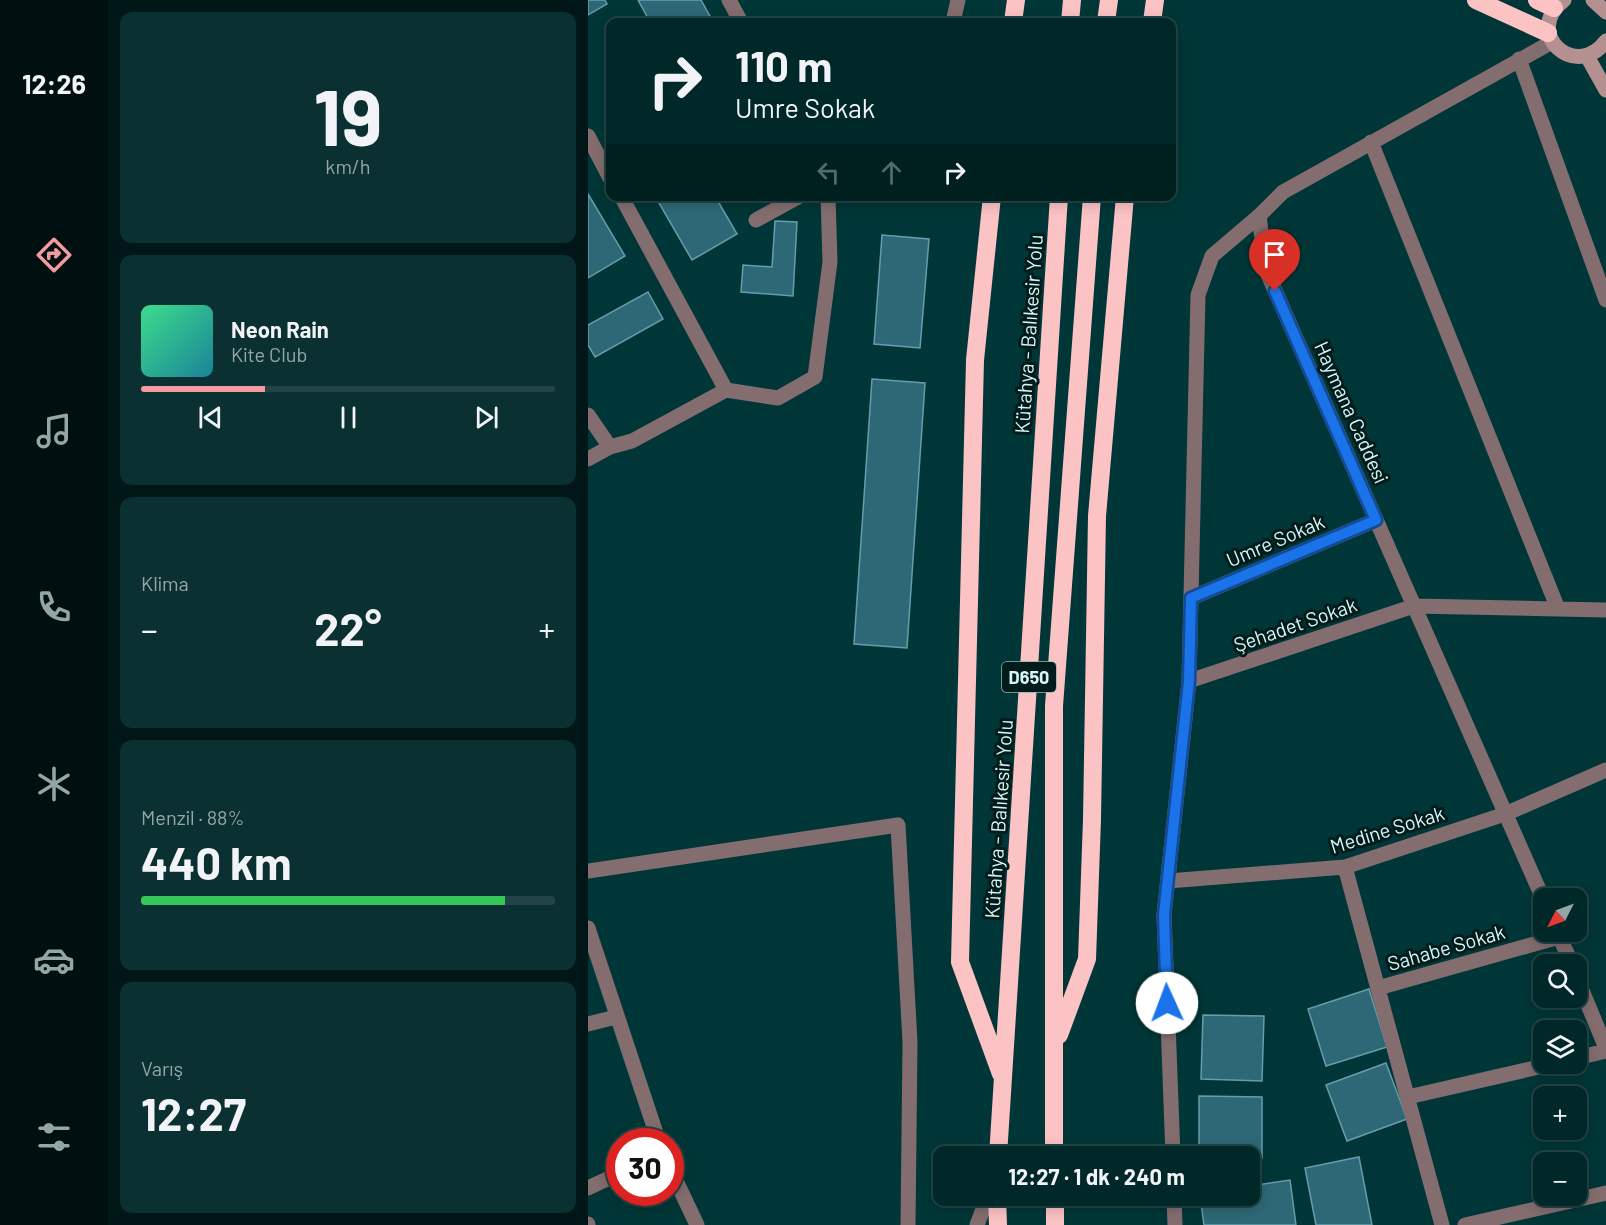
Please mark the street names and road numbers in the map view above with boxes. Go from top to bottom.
street label: Kütahya - Balıkesir Yolu [1009,234,1047,434]
street label: Haymana Caddesi [1310,337,1394,487]
street label: Umre Sokak [1222,509,1328,571]
street label: Şehadet Sokak [1230,592,1360,656]
road number: D650 [1002,662,1056,692]
street label: Kütahya - Balıkesir Yolu [979,719,1017,919]
street label: Medine Sokak [1327,800,1447,858]
street label: Sahabe Sokak [1385,919,1507,975]

